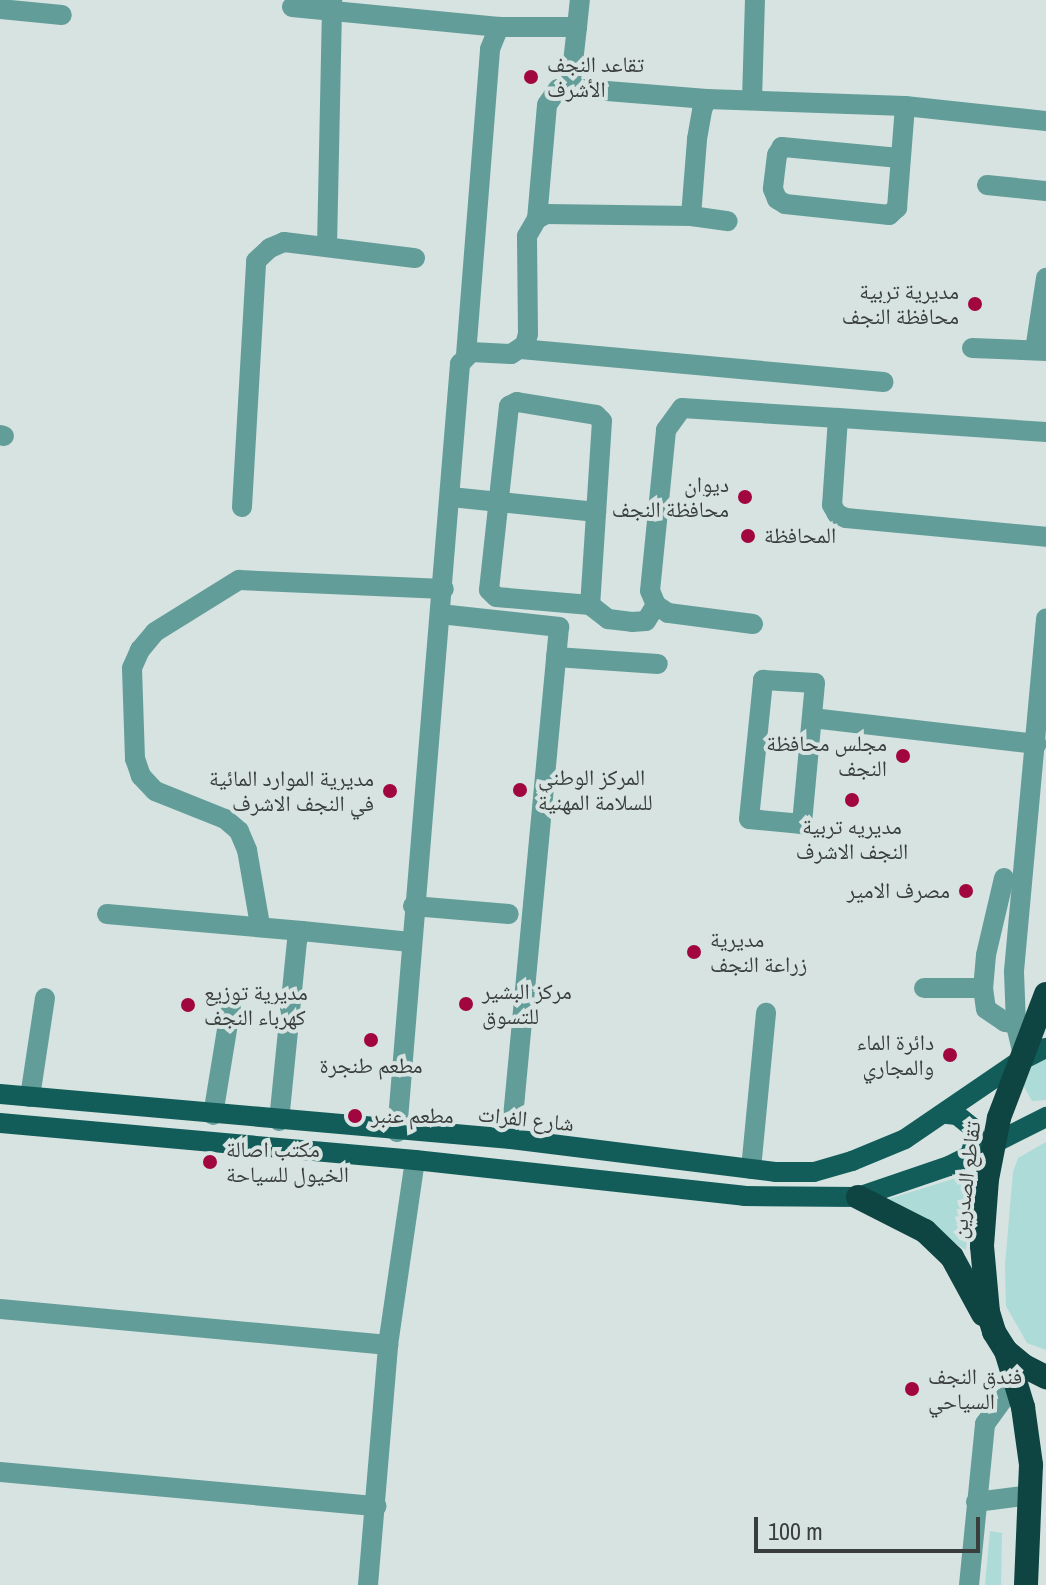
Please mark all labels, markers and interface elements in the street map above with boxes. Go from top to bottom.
place label: تقاعد النجف الأشرف [547,51,644,102]
marker: تقاعد النجف الأشرف [522,68,540,86]
place label: مديرية تربية محافظة النجف [842,278,959,330]
marker: مديرية تربية محافظة النجف [966,295,984,313]
place label: ديوان محافظة النجف [612,471,729,522]
marker: ديوان محافظة النجف [736,488,754,506]
place label: المحافظة [764,523,836,549]
marker: المحافظة [739,527,757,545]
place label: مجلس محافظة النجف [766,730,887,782]
marker: مجلس محافظة النجف [894,747,912,765]
place label: المركز الوطني للسلامة المهنية [538,764,653,816]
place label: مديرية الموارد المائية في النجف الاشرف [209,765,374,816]
marker: المركز الوطني للسلامة المهنية [509,779,531,801]
marker: مديرية الموارد المائية في النجف الاشرف [381,782,399,800]
marker: مديريه تربية النجف الاشرف [843,791,861,809]
place label: مديريه تربية النجف الاشرف [796,813,908,864]
place label: مصرف الامير [847,878,950,904]
marker: مصرف الامير [957,882,975,900]
place label: مديرية زراعة النجف [710,926,807,978]
marker: مديرية زراعة النجف [685,943,703,961]
place label: مركز البشير للتسوق [482,978,572,1030]
place label: مديرية توزيع كهرباء النجف [204,979,308,1030]
marker: مركز البشير للتسوق [457,995,475,1013]
marker: مديرية توزيع كهرباء النجف [179,996,197,1014]
place label: دائرة الماء والمجاري [857,1029,934,1080]
marker: مطعم طنجرة [362,1031,380,1049]
marker: دائرة الماء والمجاري [941,1046,959,1064]
place label: مطعم طنجرة [319,1053,423,1079]
street label: شارع الفرات [477,1101,575,1137]
place label: مطعم عنبر [371,1103,453,1129]
marker: مطعم عنبر [346,1107,364,1125]
street label: تقاطع الصدرين [946,1120,986,1240]
place label: مكتب اصالة الخيول للسياحة [226,1136,349,1188]
marker: مكتب اصالة الخيول للسياحة [201,1153,219,1171]
place label: فندق النجف السياحي [928,1363,1022,1414]
marker: فندق النجف السياحي [903,1380,921,1398]
scale bar [758,1501,984,1551]
text: 100 m [768,1515,823,1547]

